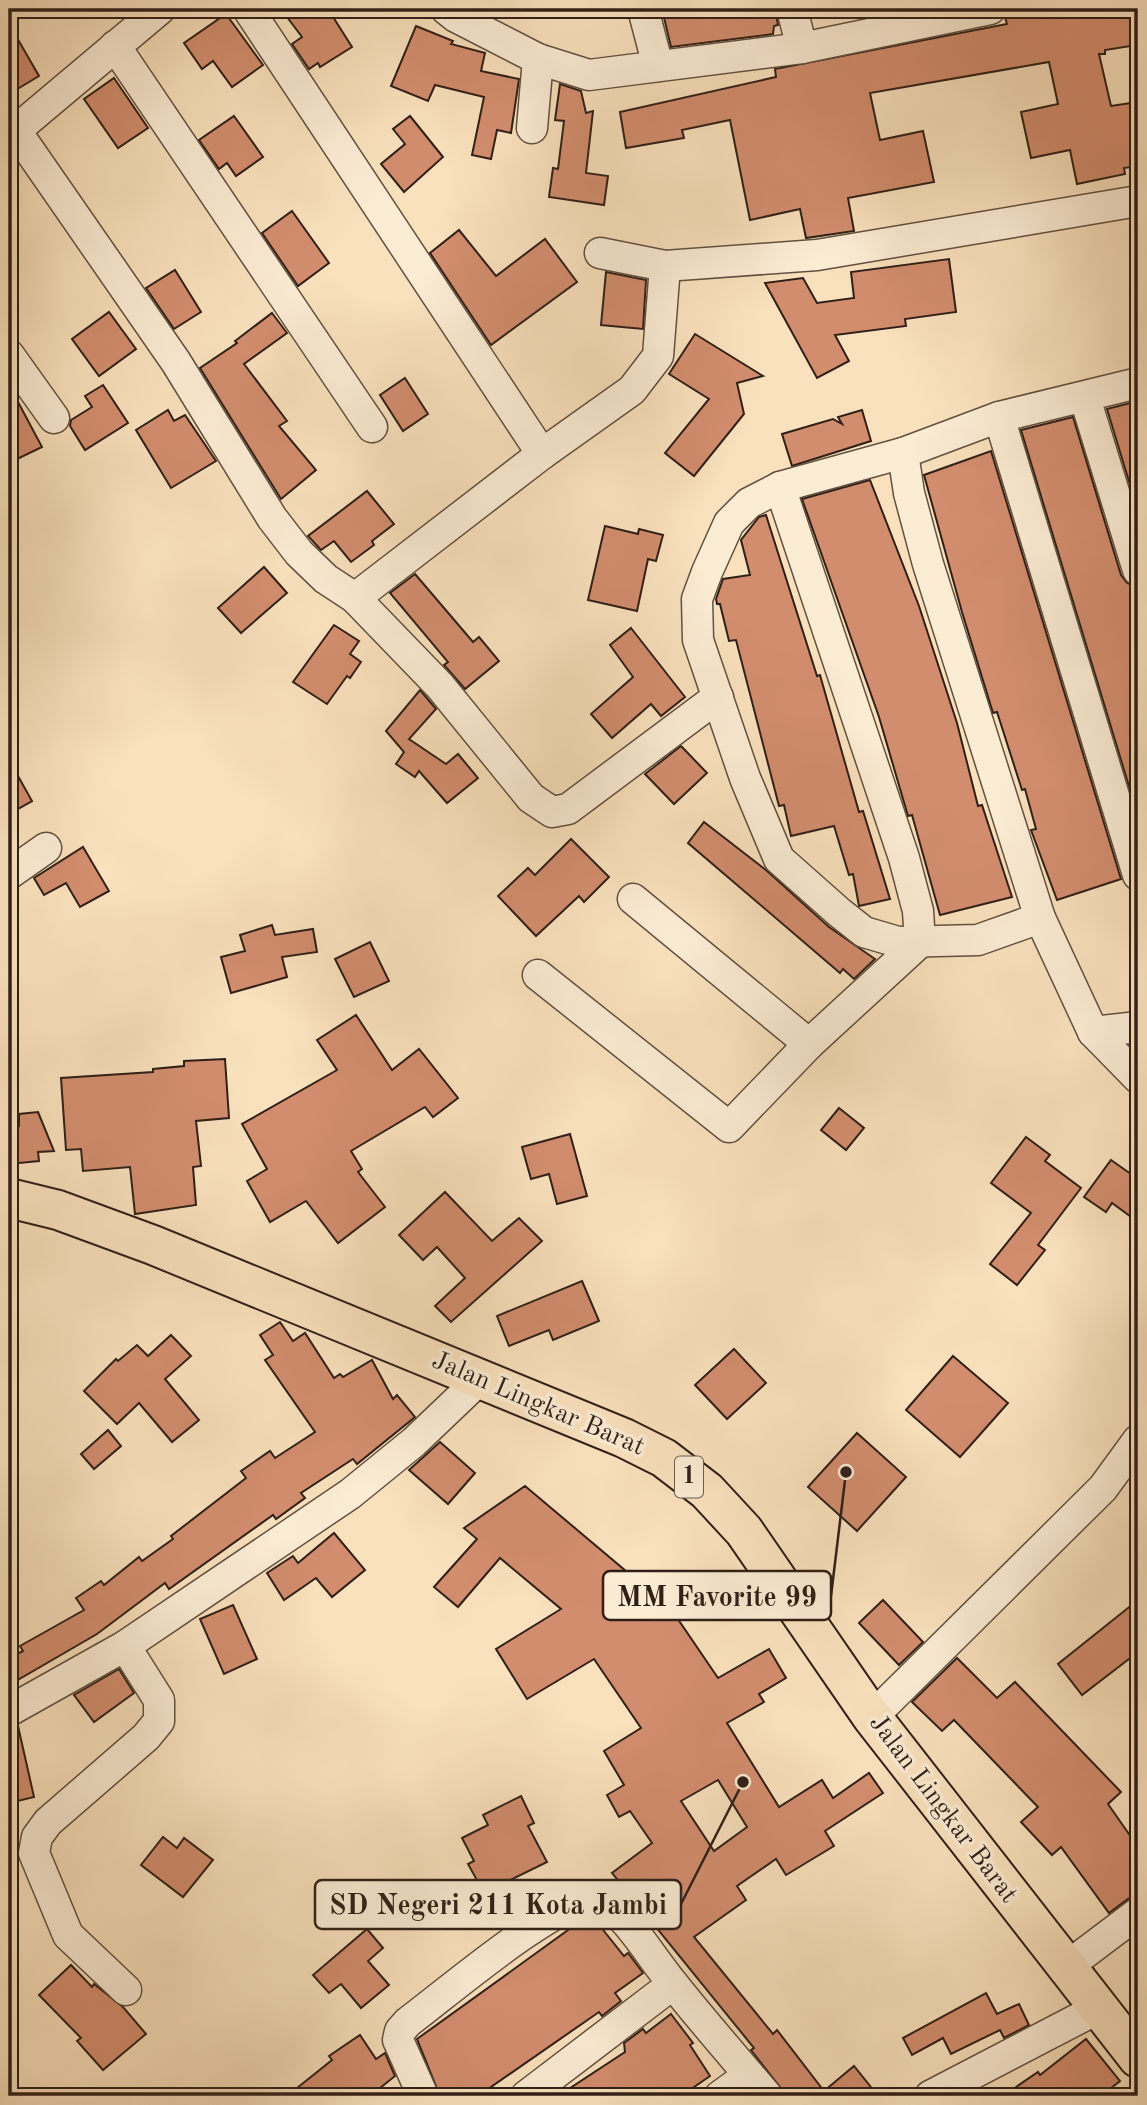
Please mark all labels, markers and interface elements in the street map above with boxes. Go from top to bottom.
street label: Jalan Lingkar Barat [428,1347,648,1461]
road number: 1 [675,1456,703,1498]
callout: MM Favorite 99 [603,1571,831,1620]
text: MM Favorite 99 [617,1585,817,1613]
street label: Jalan Lingkar Barat [864,1710,1022,1908]
callout: SD Negeri 211 Kota Jambi [315,1880,681,1929]
text: SD Negeri 211 Kota Jambi [329,1893,667,1921]

